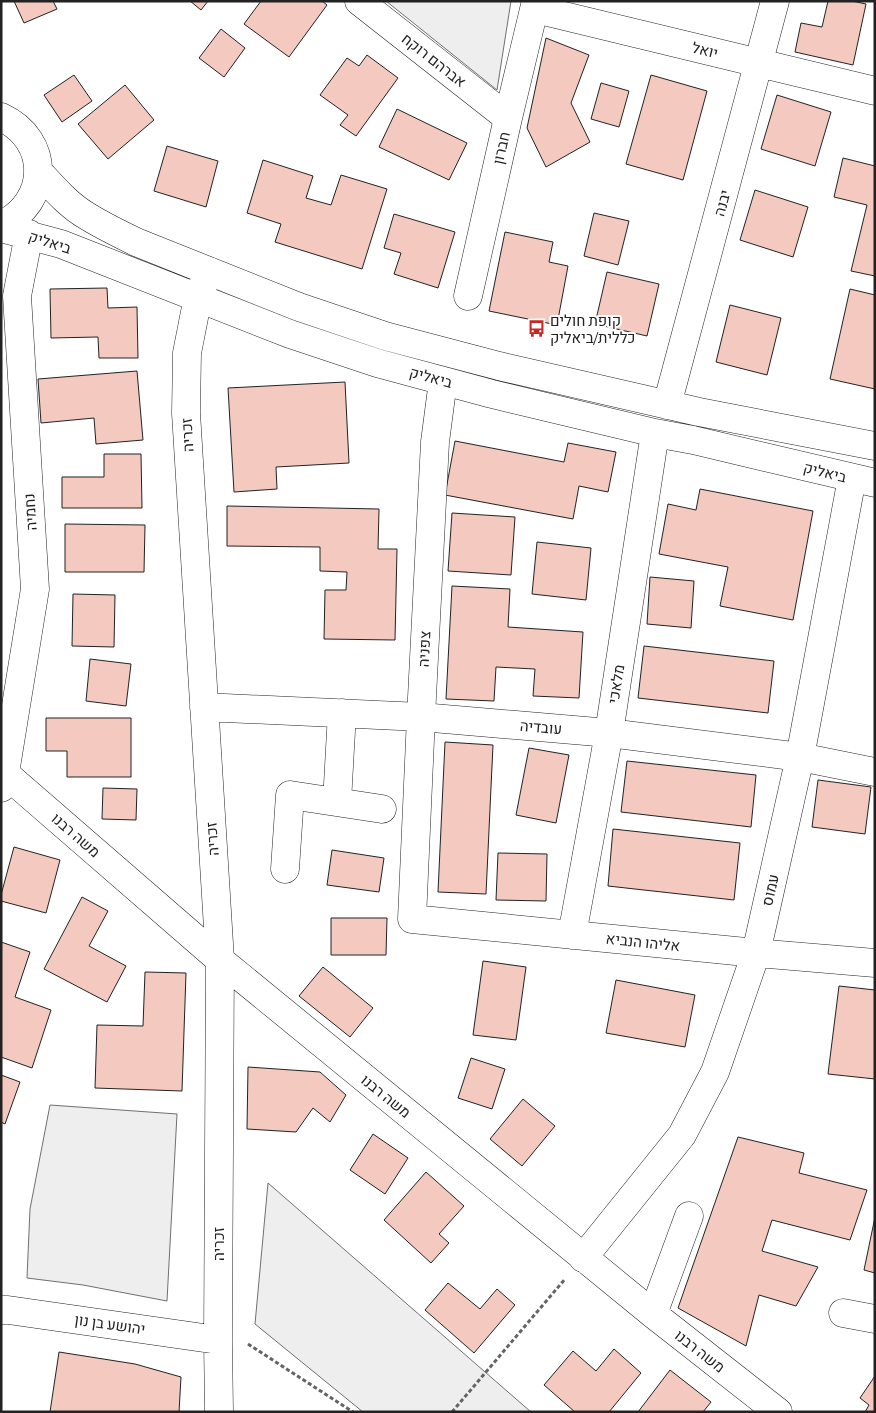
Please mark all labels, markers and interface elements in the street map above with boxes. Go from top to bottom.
street label: אברהם רוקח [398,29,470,91]
street label: יואל [690,38,720,62]
street label: חברון [488,130,514,166]
street label: יבנה [709,188,735,218]
street label: ביאליק [26,226,74,258]
place label: קופת חולים כללית/ביאליק [550,311,635,347]
bus stop icon: קופת חולים כללית/ביאליק [526,319,546,339]
street label: ביאליק [407,362,455,392]
street label: זכריה [177,417,197,453]
street label: ביאליק [802,458,849,487]
street label: נחמיה [19,493,41,531]
street label: צפניה [414,630,434,668]
street label: מלאכי [604,663,628,705]
street label: עובדיה [519,716,563,738]
street label: משה רבנו [48,809,104,861]
street label: זכריה [201,821,223,857]
street label: עמוס [757,872,783,908]
street label: אליהו הנביא [605,929,681,955]
street label: משה רבנו [357,1070,415,1122]
street label: זכריה [209,1227,228,1261]
street label: יהושע בן נון [73,1310,147,1338]
street label: משה רבנו [671,1325,729,1377]

